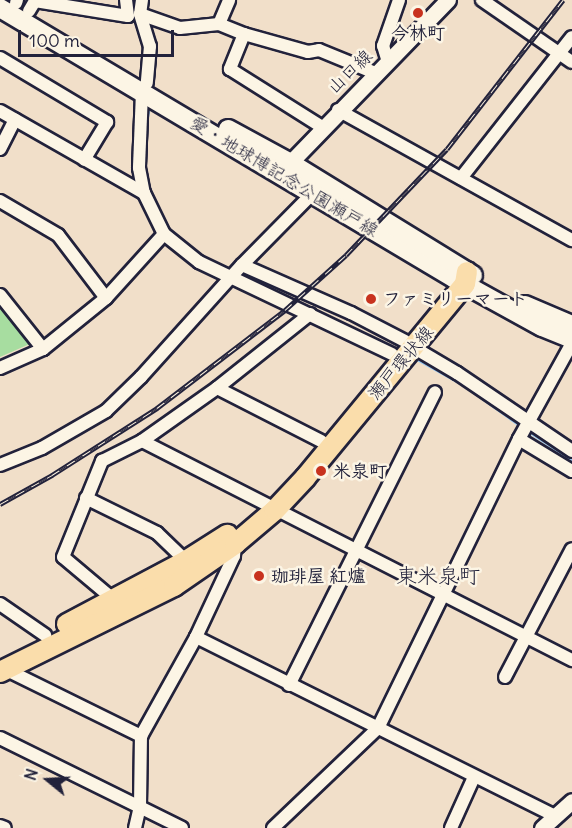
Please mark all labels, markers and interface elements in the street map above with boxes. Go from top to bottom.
marker: 今林町 [411,6,425,20]
scale bar [21,18,177,56]
place label: 今林町 [391,22,445,44]
text: 100 m [29,29,80,52]
street label: 山口線 [323,45,377,99]
street label: 愛・地球博記念公園瀬戸線 [186,112,382,242]
place label: ファミリーマート [383,288,527,310]
marker: ファミリーマート [364,292,378,306]
street label: 瀬戸環状線 [364,322,438,404]
place label: 米泉町 [333,460,387,482]
marker: 米泉町 [314,464,328,478]
district label: 東米泉町 [396,563,480,589]
place label: 珈琲屋 紅爐 [271,565,365,587]
marker: 珈琲屋 紅爐 [252,569,266,583]
north arrow [18,750,78,810]
text: N [20,766,42,783]

